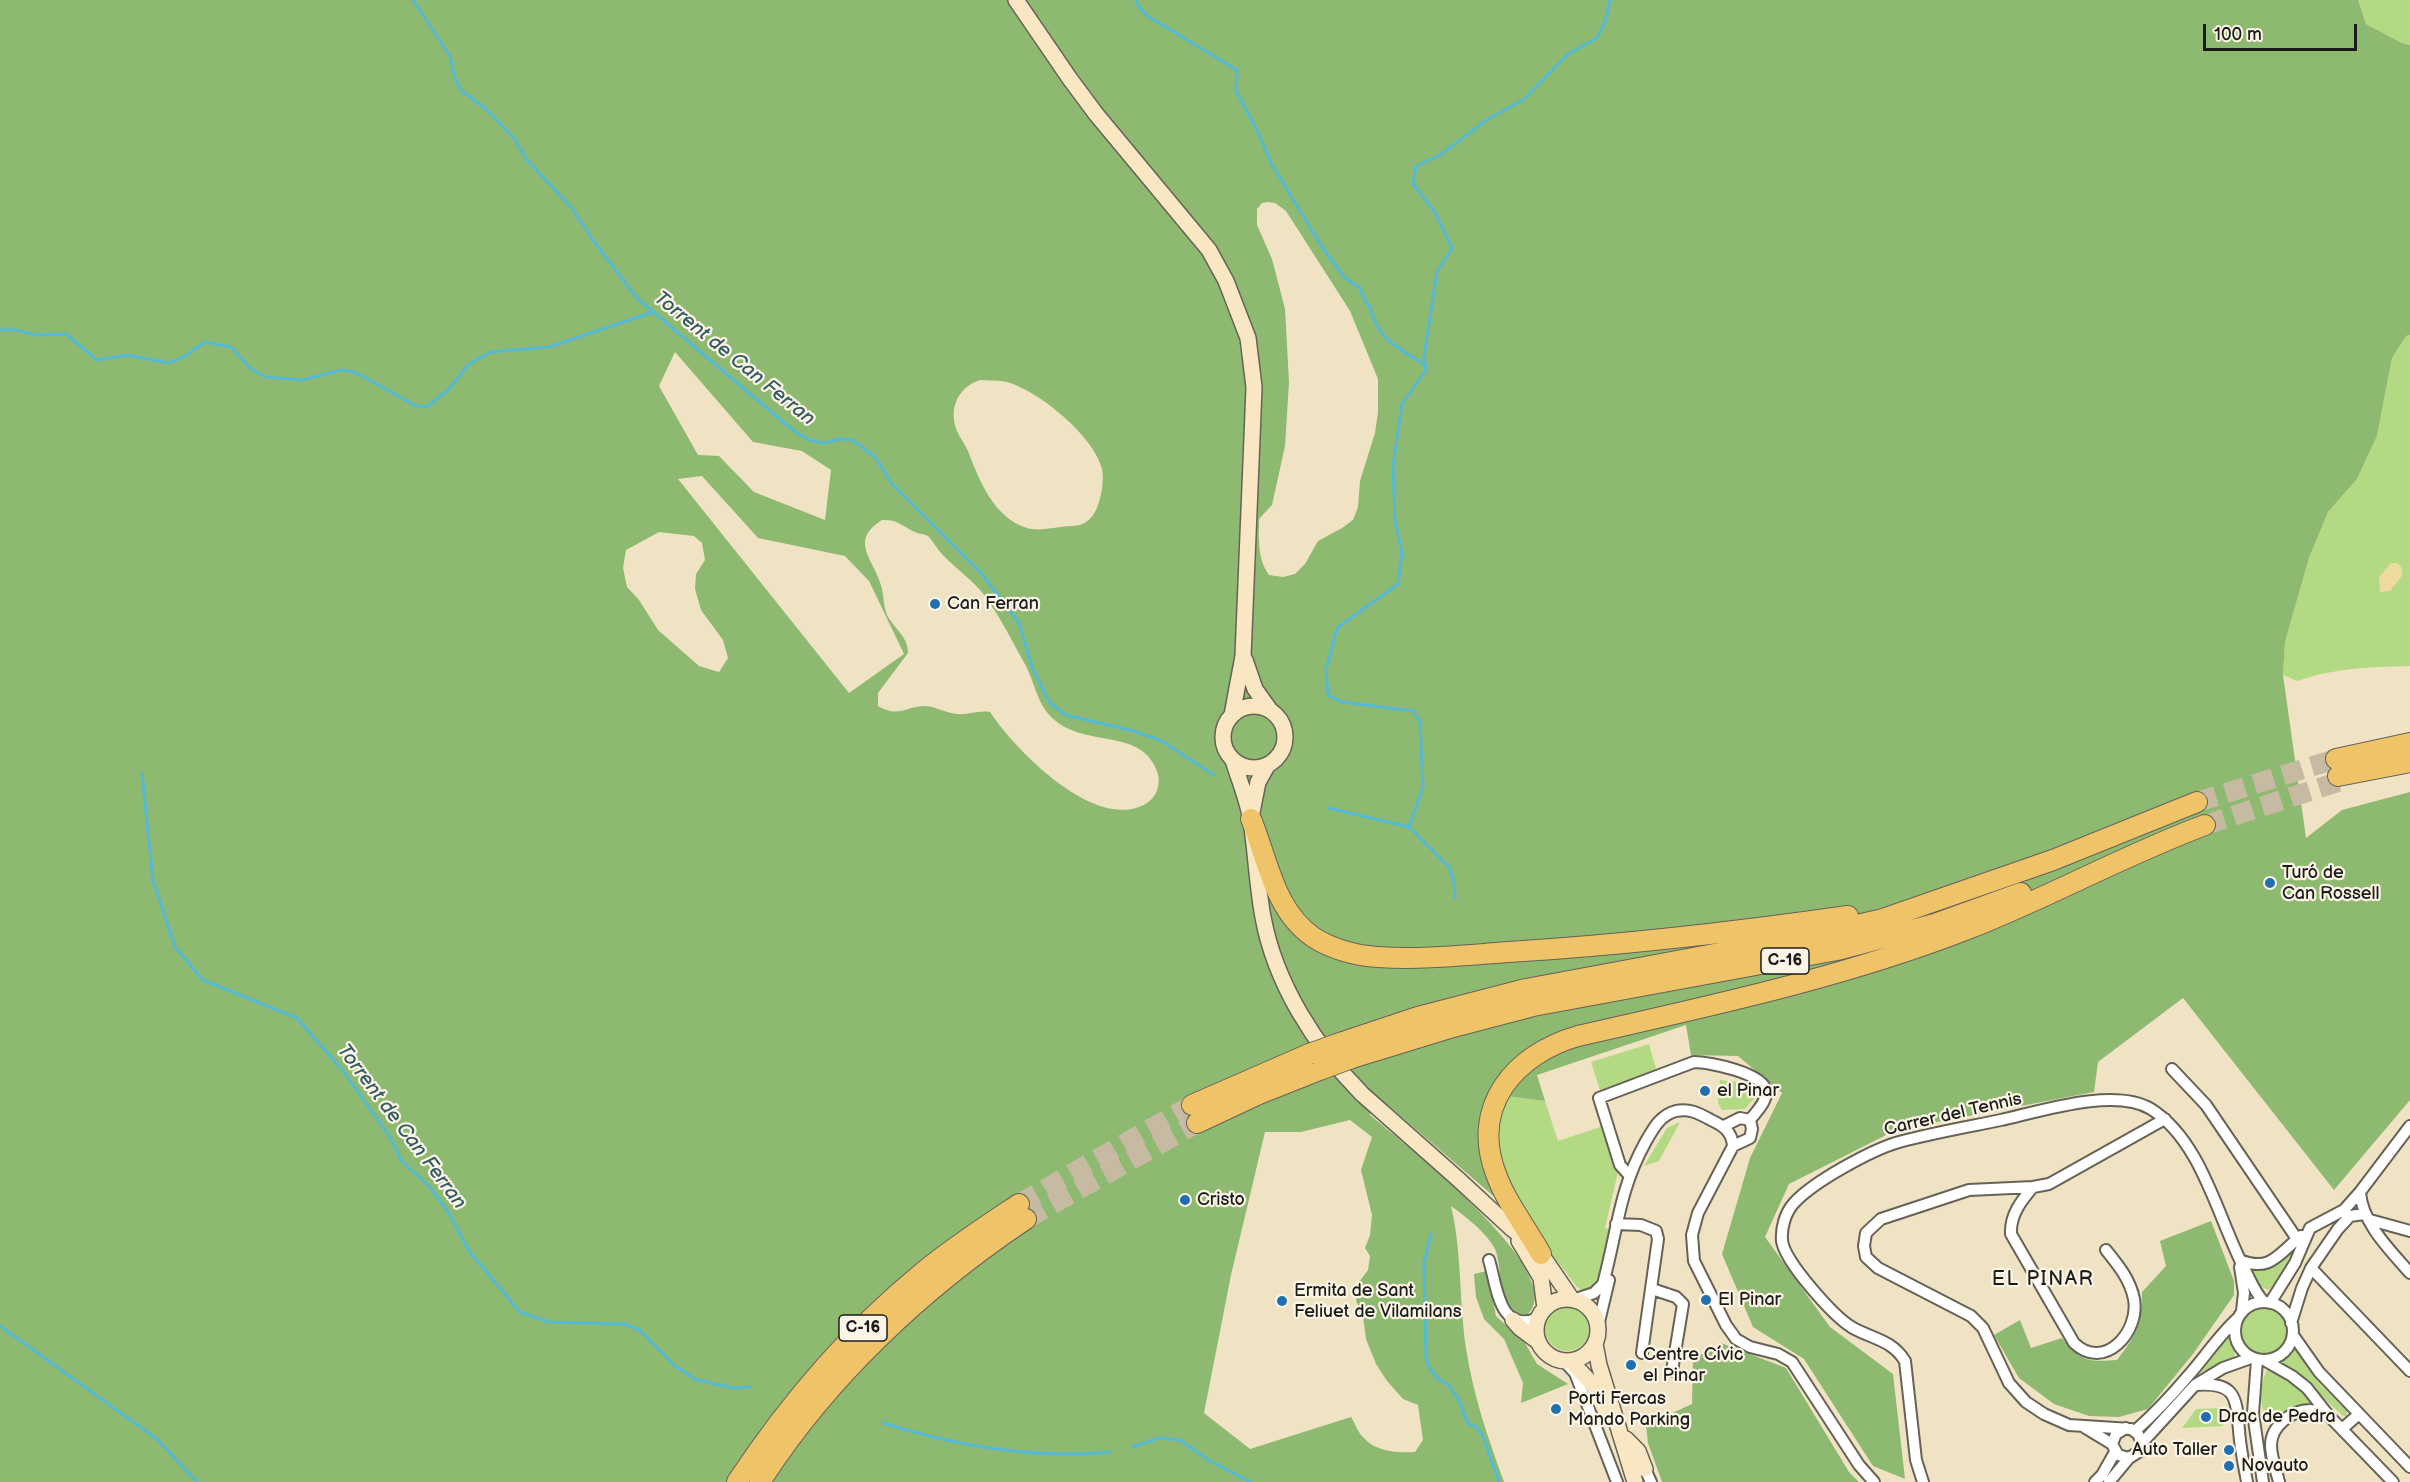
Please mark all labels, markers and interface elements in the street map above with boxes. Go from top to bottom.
scale bar [2206,12,2360,50]
text: 100 m [2214,24,2262,45]
water label: Torrent de Can Ferran [649,287,819,431]
place label: Can Ferran [947,593,1039,615]
marker: Can Ferran [928,597,942,611]
place label: Turó de Can Rossell [2282,862,2380,904]
marker: Turó de Can Rossell [2263,876,2277,890]
road number: C-16 [1761,948,1809,974]
water label: Torrent de Can Ferran [331,1040,471,1214]
place label: el Pinar [1717,1080,1779,1102]
marker: el Pinar [1698,1084,1712,1098]
street label: Carrer del Tennis [1882,1089,2024,1141]
place label: Cristo [1197,1189,1245,1211]
marker: Cristo [1178,1193,1192,1207]
district label: EL PINAR [1992,1268,2094,1292]
place label: Ermita de Sant Feliuet de Vilamilans [1294,1280,1462,1322]
place label: El Pinar [1718,1289,1781,1311]
marker: El Pinar [1699,1293,1713,1307]
marker: Ermita de Sant Feliuet de Vilamilans [1275,1294,1289,1308]
road number: C-16 [839,1315,887,1341]
place label: Centre Cívic el Pinar [1643,1344,1743,1386]
marker: Centre Cívic el Pinar [1624,1358,1638,1372]
place label: Porti Fercas Mando Parking [1568,1388,1690,1430]
marker: Porti Fercas Mando Parking [1549,1402,1563,1416]
place label: Drac de Pedra [2218,1406,2336,1428]
marker: Drac de Pedra [2199,1410,2213,1424]
place label: Auto Taller [2132,1439,2217,1461]
marker: Auto Taller [2222,1443,2236,1457]
place label: Novauto [2241,1455,2309,1477]
marker: Novauto [2222,1459,2236,1473]

